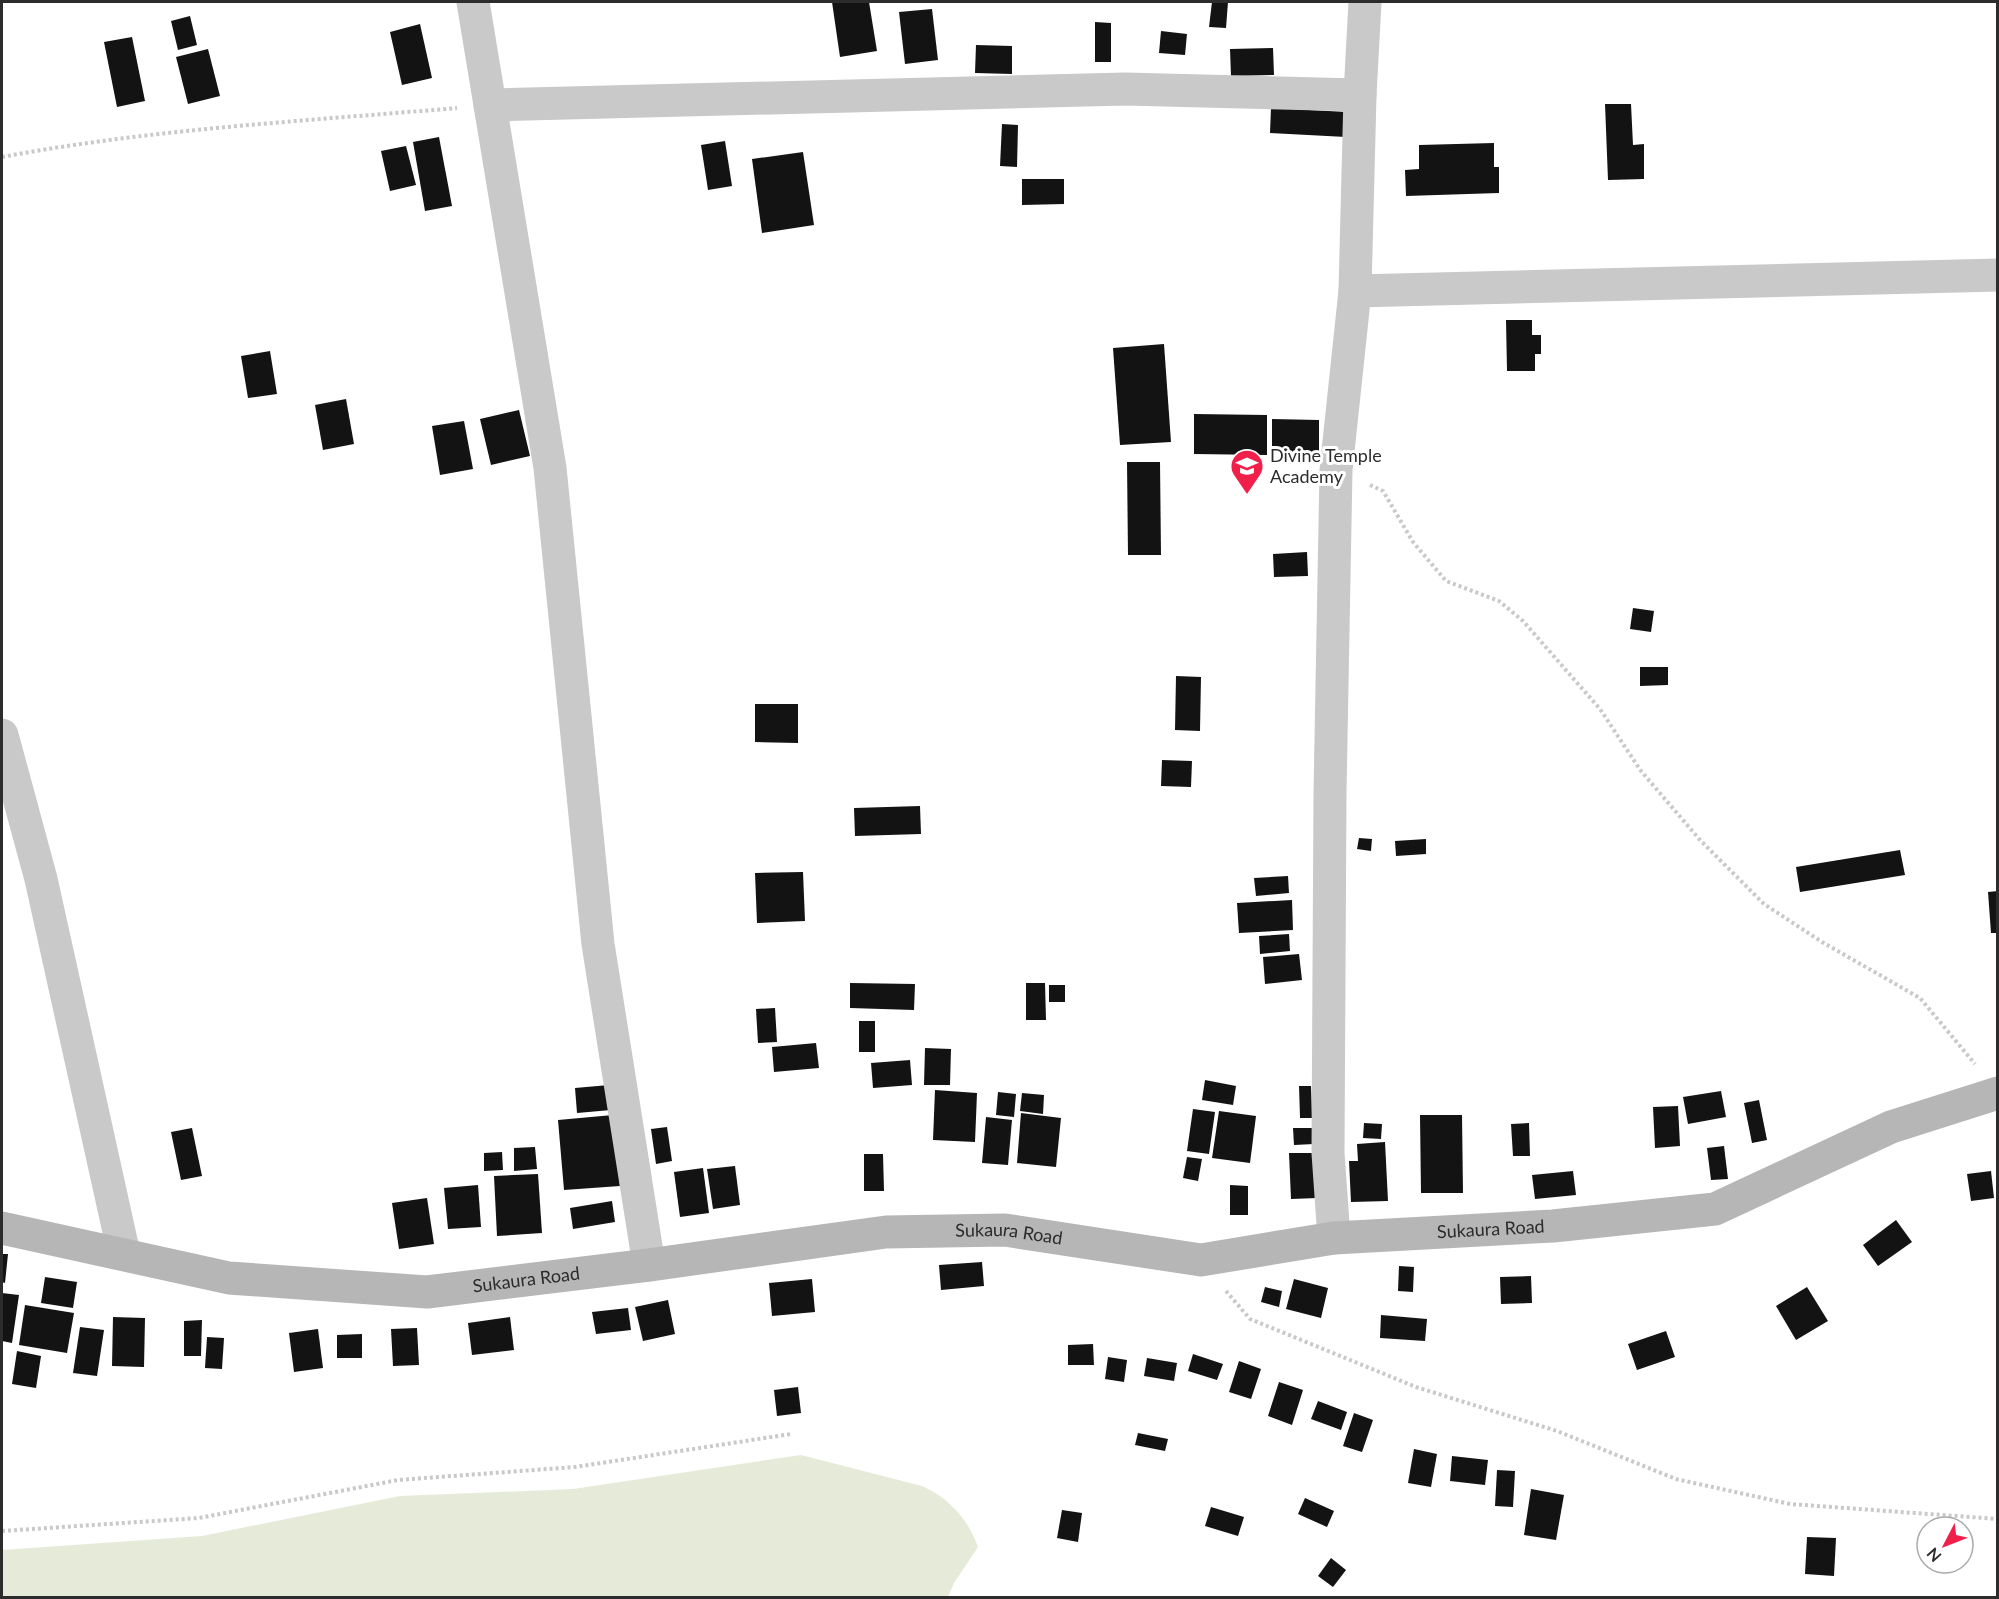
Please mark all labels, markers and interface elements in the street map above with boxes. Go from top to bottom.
place label: Divine Temple Academy [1270,444,1382,487]
school or university icon: Divine Temple Academy [1229,448,1265,495]
street label: Sukaura Road [1436,1214,1545,1242]
street label: Sukaura Road [955,1218,1064,1249]
street label: Sukaura Road [471,1262,581,1296]
north arrow [1915,1515,1975,1575]
text: N [1922,1544,1945,1566]

